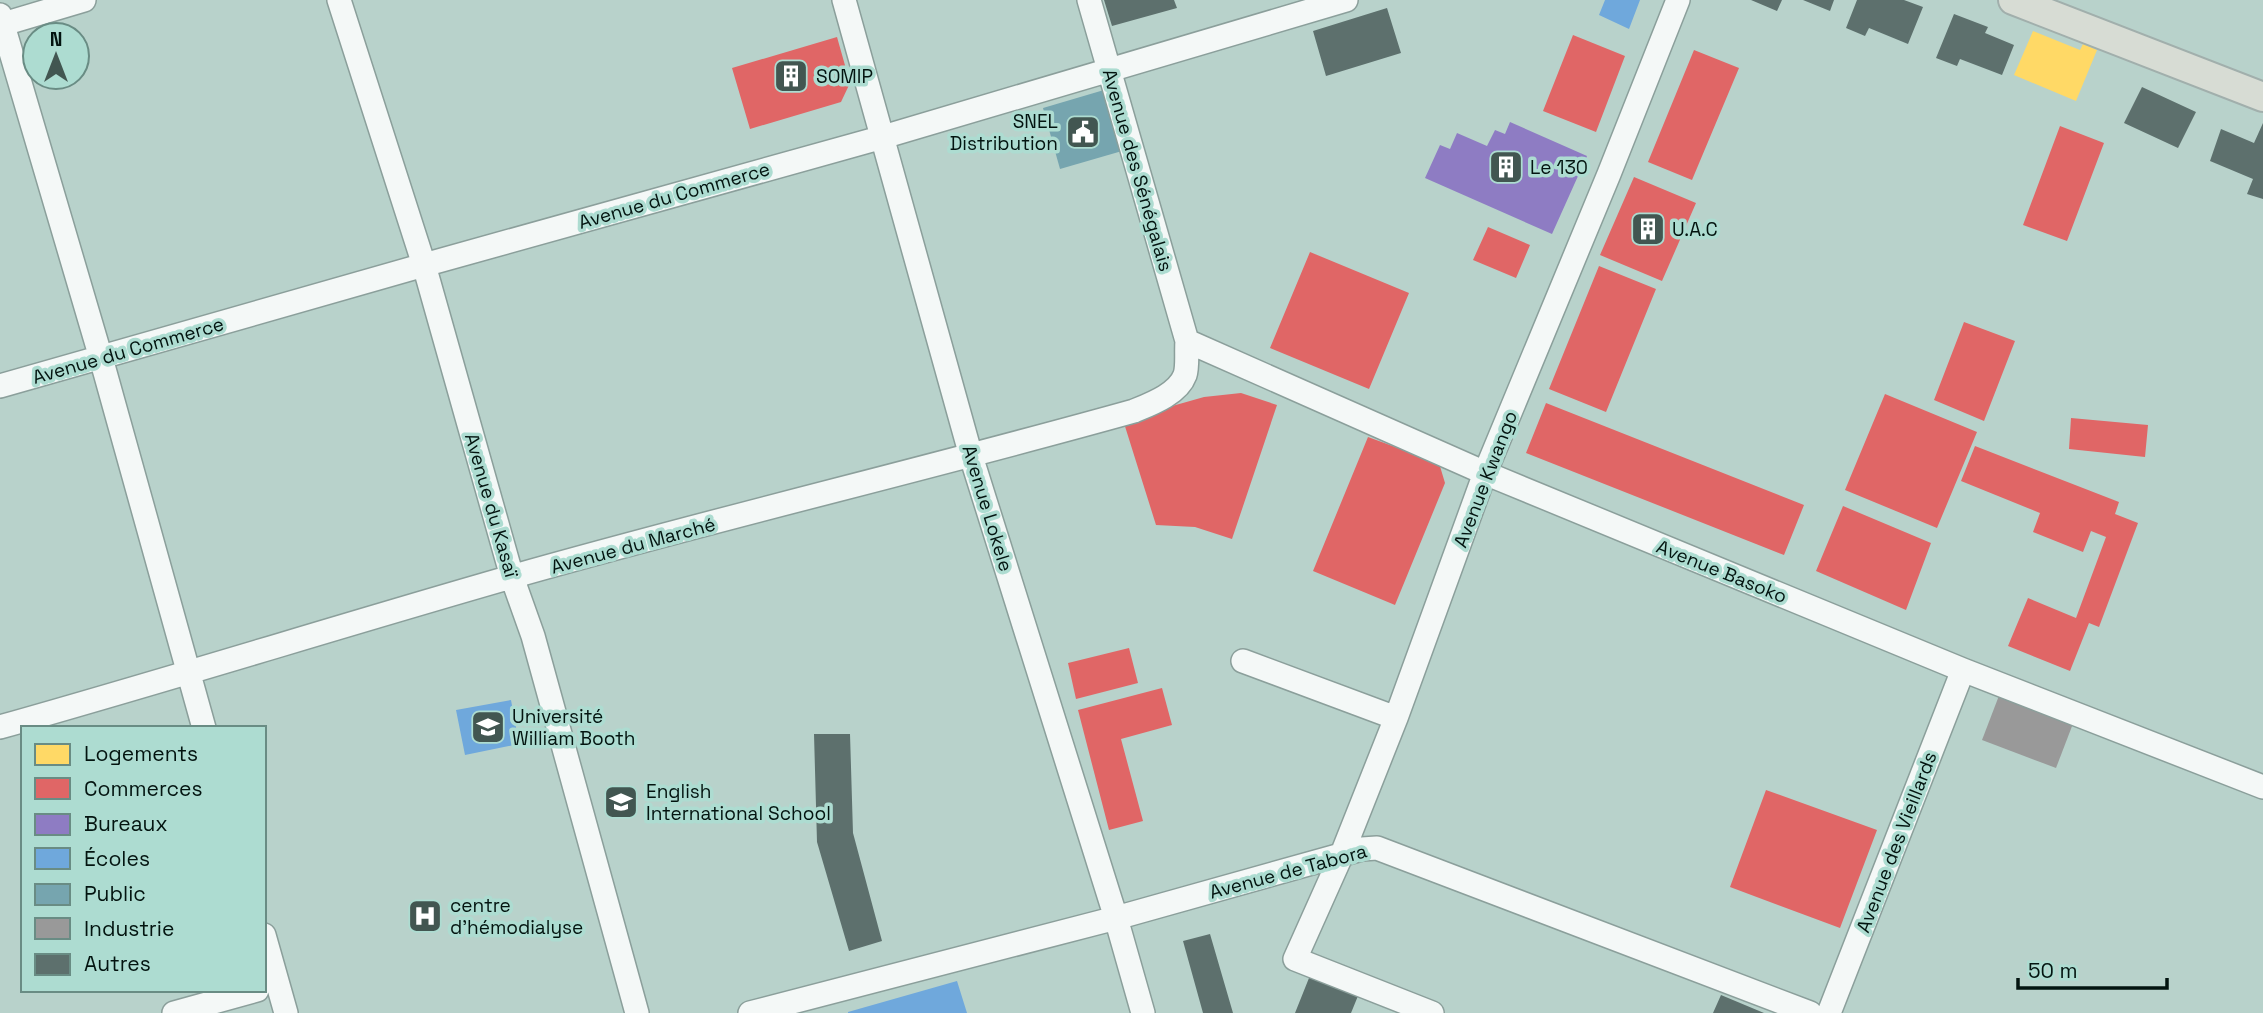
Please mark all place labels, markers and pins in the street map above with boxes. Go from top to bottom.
building icon: SOMIP [772,57,810,95]
place label: SOMIP [816,64,873,89]
place label: SNEL Distribution [950,109,1058,156]
public building icon: SNEL Distribution [1064,113,1102,151]
building icon: Le 130 [1487,148,1525,186]
place label: Le 130 [1530,155,1588,180]
building icon: U.A.C [1629,210,1667,248]
place label: U.A.C [1672,217,1718,242]
place label: Université William Booth [512,704,635,751]
school or university icon: Université William Booth [469,708,507,746]
place label: English International School [646,779,831,826]
school or university icon: English International School [602,783,640,821]
place label: centre d'hémodialyse [450,893,583,940]
hospital icon: centre d'hémodialyse [406,897,444,935]

